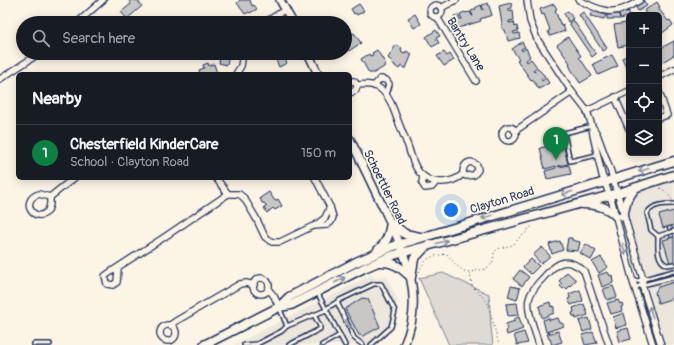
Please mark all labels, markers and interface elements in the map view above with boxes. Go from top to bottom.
map controls [626,12,662,156]
button: + [626,12,662,48]
street label: Bantry Lane [443,15,488,74]
search box [16,16,352,60]
icon: search [30,27,52,49]
text: Search here [62,29,135,48]
button: − [626,48,662,84]
button: locate [626,84,662,120]
text: Nearby [32,88,81,109]
button: layers [626,120,662,156]
pin: 1 [543,127,569,160]
text: Chesterfield KinderCare [70,135,219,154]
text: 1 [42,145,48,161]
text: 150 m [301,145,336,161]
street label: Schoettler Road [360,147,409,227]
text: School · Clayton Road [70,154,189,170]
one-way arrow [637,167,650,174]
street label: Clayton Road [468,184,536,217]
one-way arrow [560,190,573,197]
your location [441,200,461,220]
one-way arrow [481,214,493,222]
one-way arrow [435,238,448,245]
one-way arrow [621,242,629,255]
one-way arrow [334,276,346,283]
one-way arrow [647,306,654,319]
one-way arrow [345,319,352,331]

